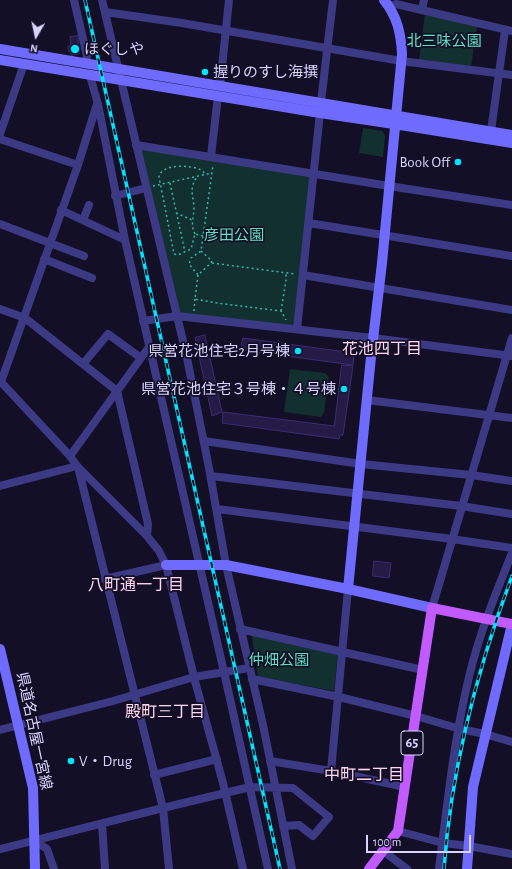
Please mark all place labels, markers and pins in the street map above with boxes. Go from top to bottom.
place label: ほぐしや [84,40,144,58]
marker: ほぐしや [69,43,81,55]
place label: 握りのすし海撰 [213,63,318,81]
marker: 握りのすし海撰 [200,67,210,77]
place label: Book Off [399,153,450,171]
marker: Book Off [453,157,463,167]
place label: 県営花池住宅2月号棟 [148,342,290,360]
marker: 県営花池住宅2月号棟 [293,346,303,356]
place label: 県営花池住宅３号棟・４号棟 [141,380,336,398]
marker: 県営花池住宅３号棟・４号棟 [339,384,349,394]
place label: V・Drug [79,752,132,770]
marker: V・Drug [66,756,76,766]

